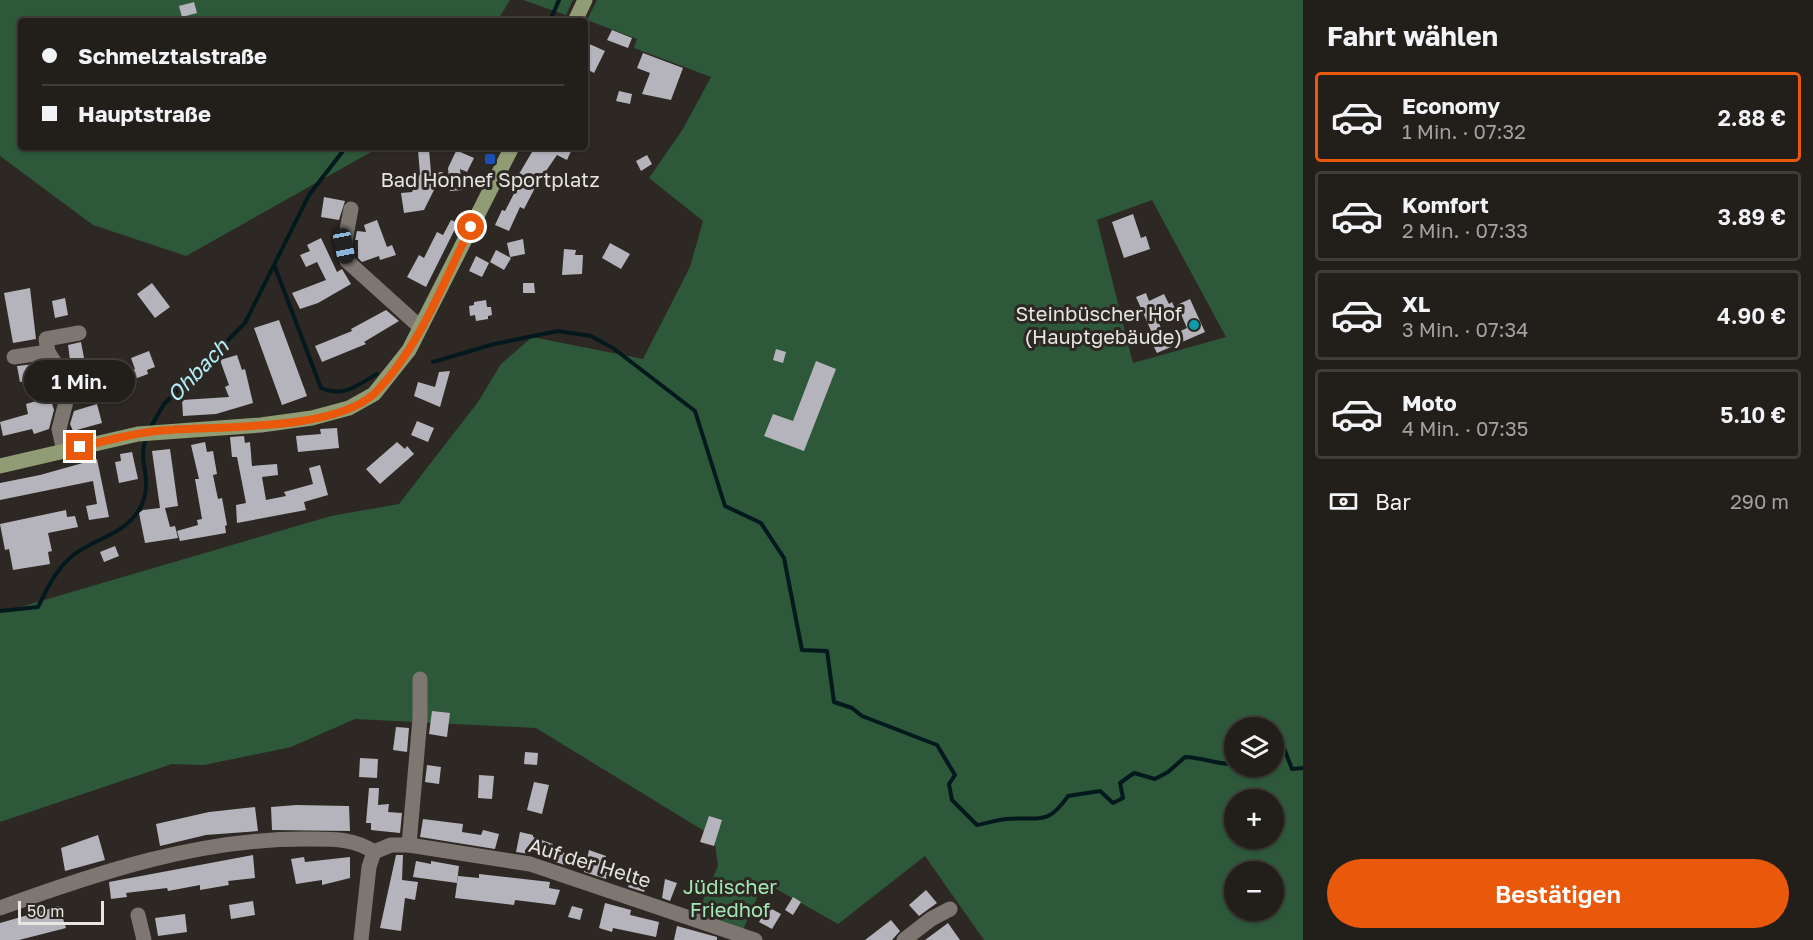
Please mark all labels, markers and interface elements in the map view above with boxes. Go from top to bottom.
text: Fahrt wählen [1327,20,1498,52]
text: Schmelztalstraße [78,42,267,69]
icon: car [1330,90,1384,144]
text: Economy [1402,92,1500,119]
text: Hauptstraße [78,100,211,127]
text: 2.88 € [1718,104,1786,131]
text: 1 Min. · 07:32 [1402,119,1526,143]
marker: Bad Honnef Sportplatz [483,152,497,166]
place label: Bad Honnef Sportplatz [380,167,600,191]
icon: car [1330,189,1384,243]
text: Komfort [1402,191,1489,218]
text: 3.89 € [1718,203,1786,230]
route start [457,213,484,240]
text: 2 Min. · 07:33 [1402,218,1528,242]
car [332,227,356,265]
icon: car [1330,288,1384,342]
text: XL [1402,290,1430,317]
place label: Steinbüscher Hof (Hauptgebäude) [1015,301,1182,348]
text: 4.90 € [1717,302,1786,329]
text: 3 Min. · 07:34 [1402,317,1528,341]
marker: Steinbüscher Hof (Hauptgebäude) [1187,318,1201,332]
water label: Ohbach [161,333,234,407]
callout: 1 Min. [25,360,136,402]
text: 1 Min. [51,369,108,393]
icon: car [1330,387,1384,441]
text: Moto [1402,389,1457,416]
text: 5.10 € [1720,401,1786,428]
text: 4 Min. · 07:35 [1402,416,1528,440]
route end [66,433,93,460]
icon: cash [1327,485,1360,518]
text: Bar [1375,488,1411,515]
text: 290 m [1730,489,1789,513]
map controls [1224,717,1284,921]
button: layers [1224,717,1284,777]
button: + [1224,789,1284,849]
street label: Auf der Helte [526,832,654,892]
button: Bestätigen [1327,859,1789,928]
button: − [1224,861,1284,921]
park label: Jüdischer Friedhof [683,874,777,921]
scale bar [18,898,104,926]
text: 50 m [27,901,64,921]

